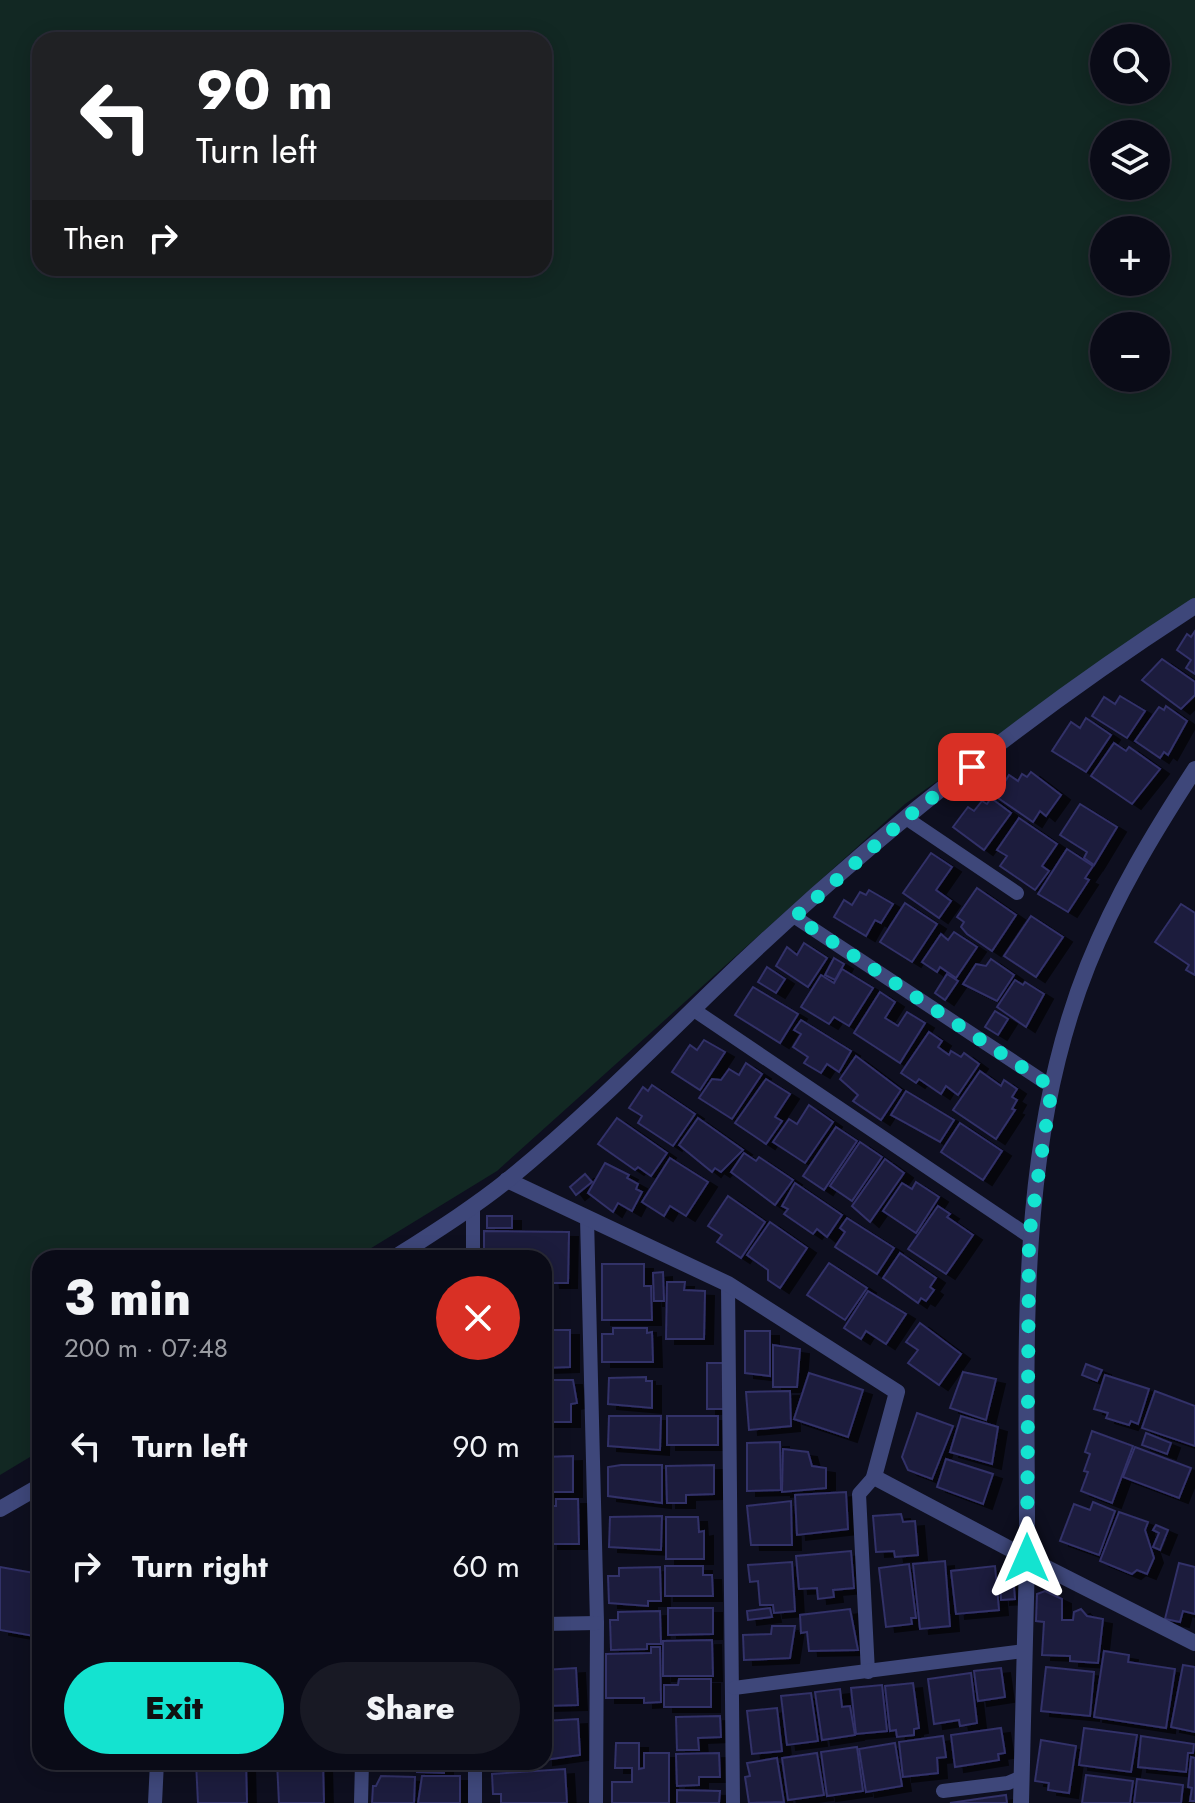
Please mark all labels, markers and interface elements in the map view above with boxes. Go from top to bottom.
map controls [1090,24,1170,392]
button: search [1090,24,1170,104]
text: 90 m [196,49,333,130]
icon: left [64,64,168,168]
button: layers [1090,120,1170,200]
text: Turn left [196,124,317,176]
icon: right [141,216,185,260]
button: + [1090,216,1170,296]
text: Then [64,217,125,260]
button: − [1090,312,1170,392]
pin [938,733,1006,801]
icon: arrive [950,745,994,789]
text: 3 min [64,1264,191,1333]
button: close [436,1276,520,1360]
text: 200 m · 07:48 [64,1329,228,1367]
icon: left [64,1424,108,1468]
text: Turn left [132,1425,247,1468]
text: 90 m [452,1425,520,1468]
position arrow [985,1516,1069,1600]
icon: right [64,1544,108,1588]
text: Turn right [132,1545,268,1588]
text: 60 m [452,1545,520,1588]
button: Exit [64,1662,284,1754]
button: Share [300,1662,520,1754]

